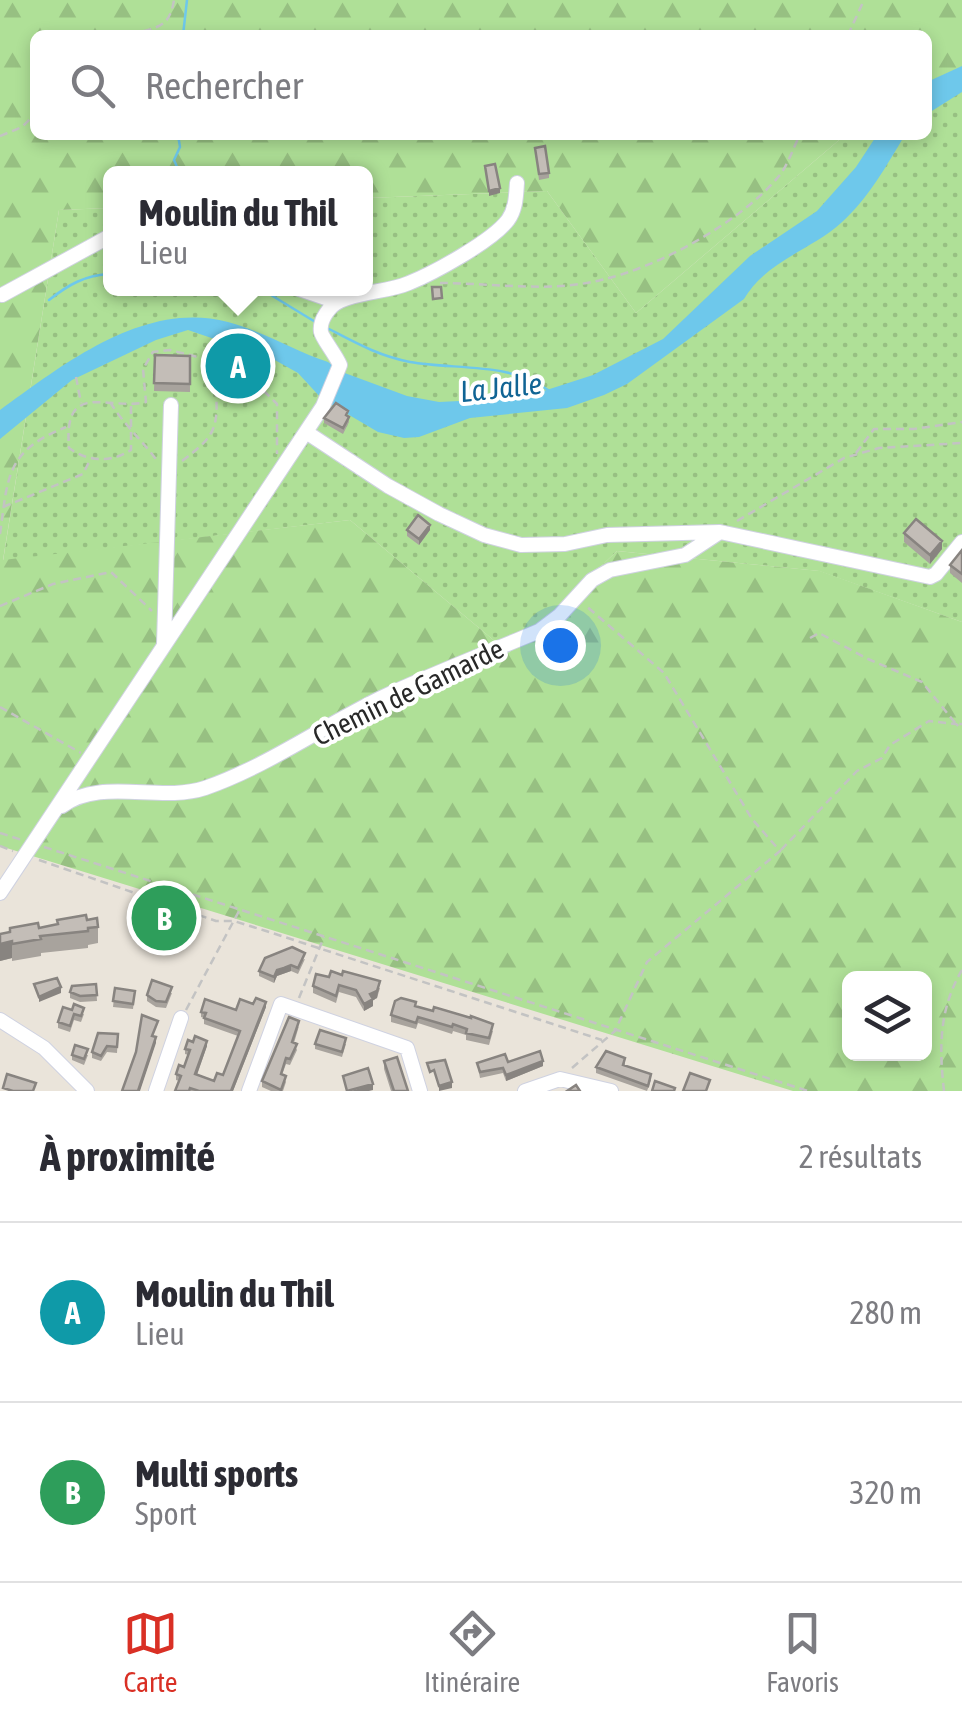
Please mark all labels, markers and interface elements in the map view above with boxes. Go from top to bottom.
search box [30,30,932,140]
icon: search [65,58,120,113]
text: Rechercher [145,64,303,107]
popup [103,166,373,296]
text: Moulin du Thil [139,191,337,234]
text: Lieu [139,234,188,271]
pin: A [206,328,270,404]
water label: La Jalle [458,366,544,408]
your location [535,620,586,671]
street label: Chemin de Gamarde [308,632,508,752]
pin: B [132,880,196,956]
map controls [842,971,932,1061]
button: layers [842,971,932,1061]
text: À proximité [40,1132,215,1180]
text: 2 résultats [799,1138,922,1175]
text: Moulin du Thil [135,1272,334,1315]
text: A [65,1294,80,1331]
text: 280 m [849,1294,922,1331]
text: Lieu [135,1315,185,1352]
text: Multi sports [135,1452,298,1495]
text: B [65,1474,80,1511]
text: 320 m [849,1474,922,1511]
text: Sport [135,1495,197,1532]
tab: Carte [123,1606,178,1698]
tab: Itinéraire [424,1606,520,1698]
tab: Favoris [766,1606,839,1698]

